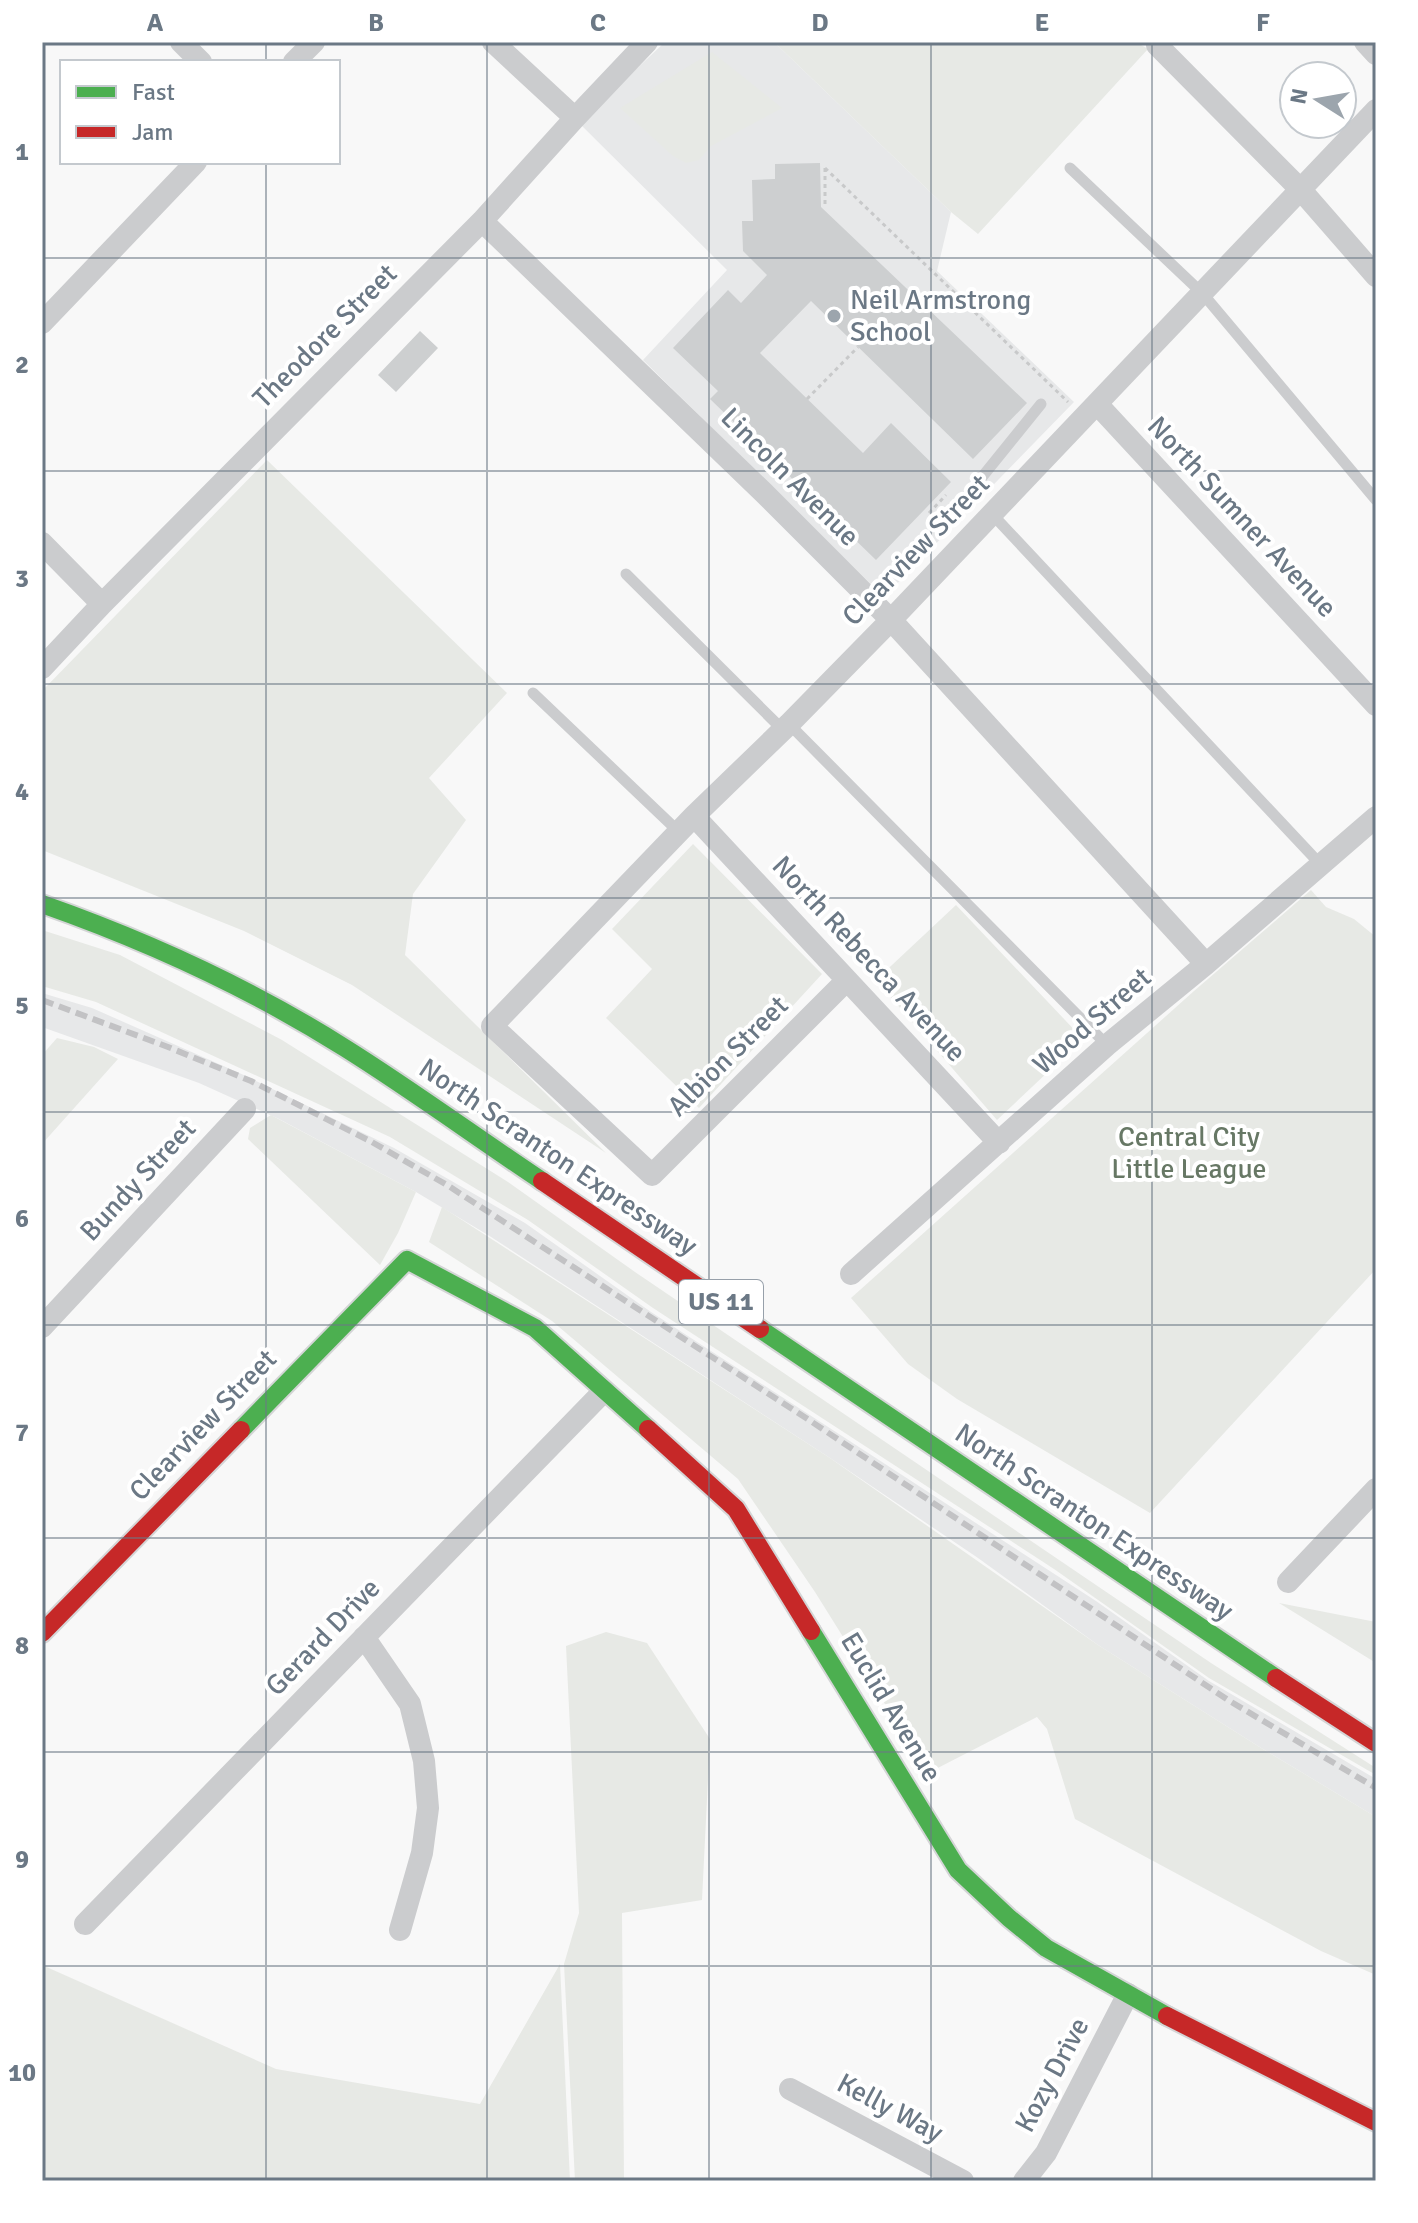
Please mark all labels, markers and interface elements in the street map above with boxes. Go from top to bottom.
text: A [147,7,164,39]
text: B [368,7,384,39]
text: C [590,7,606,39]
text: D [811,7,829,39]
text: E [1035,7,1049,39]
text: F [1256,7,1270,39]
legend [60,60,340,164]
north arrow [1278,60,1358,140]
text: Fast [132,77,175,107]
text: N [1284,86,1314,106]
text: Jam [132,117,173,147]
text: 1 [15,136,29,168]
street label: Theodore Street [246,257,404,415]
place label: Neil Armstrong School [850,283,1031,349]
marker: Neil Armstrong School [825,307,843,325]
text: 2 [15,349,29,381]
street label: Lincoln Avenue [714,401,866,553]
street label: North Sumner Avenue [1140,410,1344,624]
street label: Clearview Street [835,467,997,633]
text: 3 [15,563,29,595]
text: 4 [15,776,29,808]
street label: North Rebecca Avenue [765,849,973,1069]
street label: Wood Street [1026,960,1158,1082]
street label: Albion Street [661,989,795,1123]
text: 5 [15,990,29,1022]
street label: North Scranton Expressway [412,1051,704,1263]
street label: Bundy Street [73,1112,203,1248]
park label: Central City Little League [1111,1120,1267,1186]
text: 6 [15,1203,29,1235]
road number: US 11 [679,1280,763,1324]
street label: Clearview Street [122,1342,284,1508]
street label: North Scranton Expressway [948,1416,1240,1628]
text: 7 [15,1417,29,1449]
street label: Gerard Drive [259,1571,387,1703]
street label: Euclid Avenue [833,1626,949,1788]
text: 8 [15,1630,29,1662]
text: 9 [15,1844,29,1876]
street label: Kozy Drive [1008,2012,1096,2138]
text: 10 [8,2057,36,2089]
street label: Kelly Way [831,2066,949,2150]

